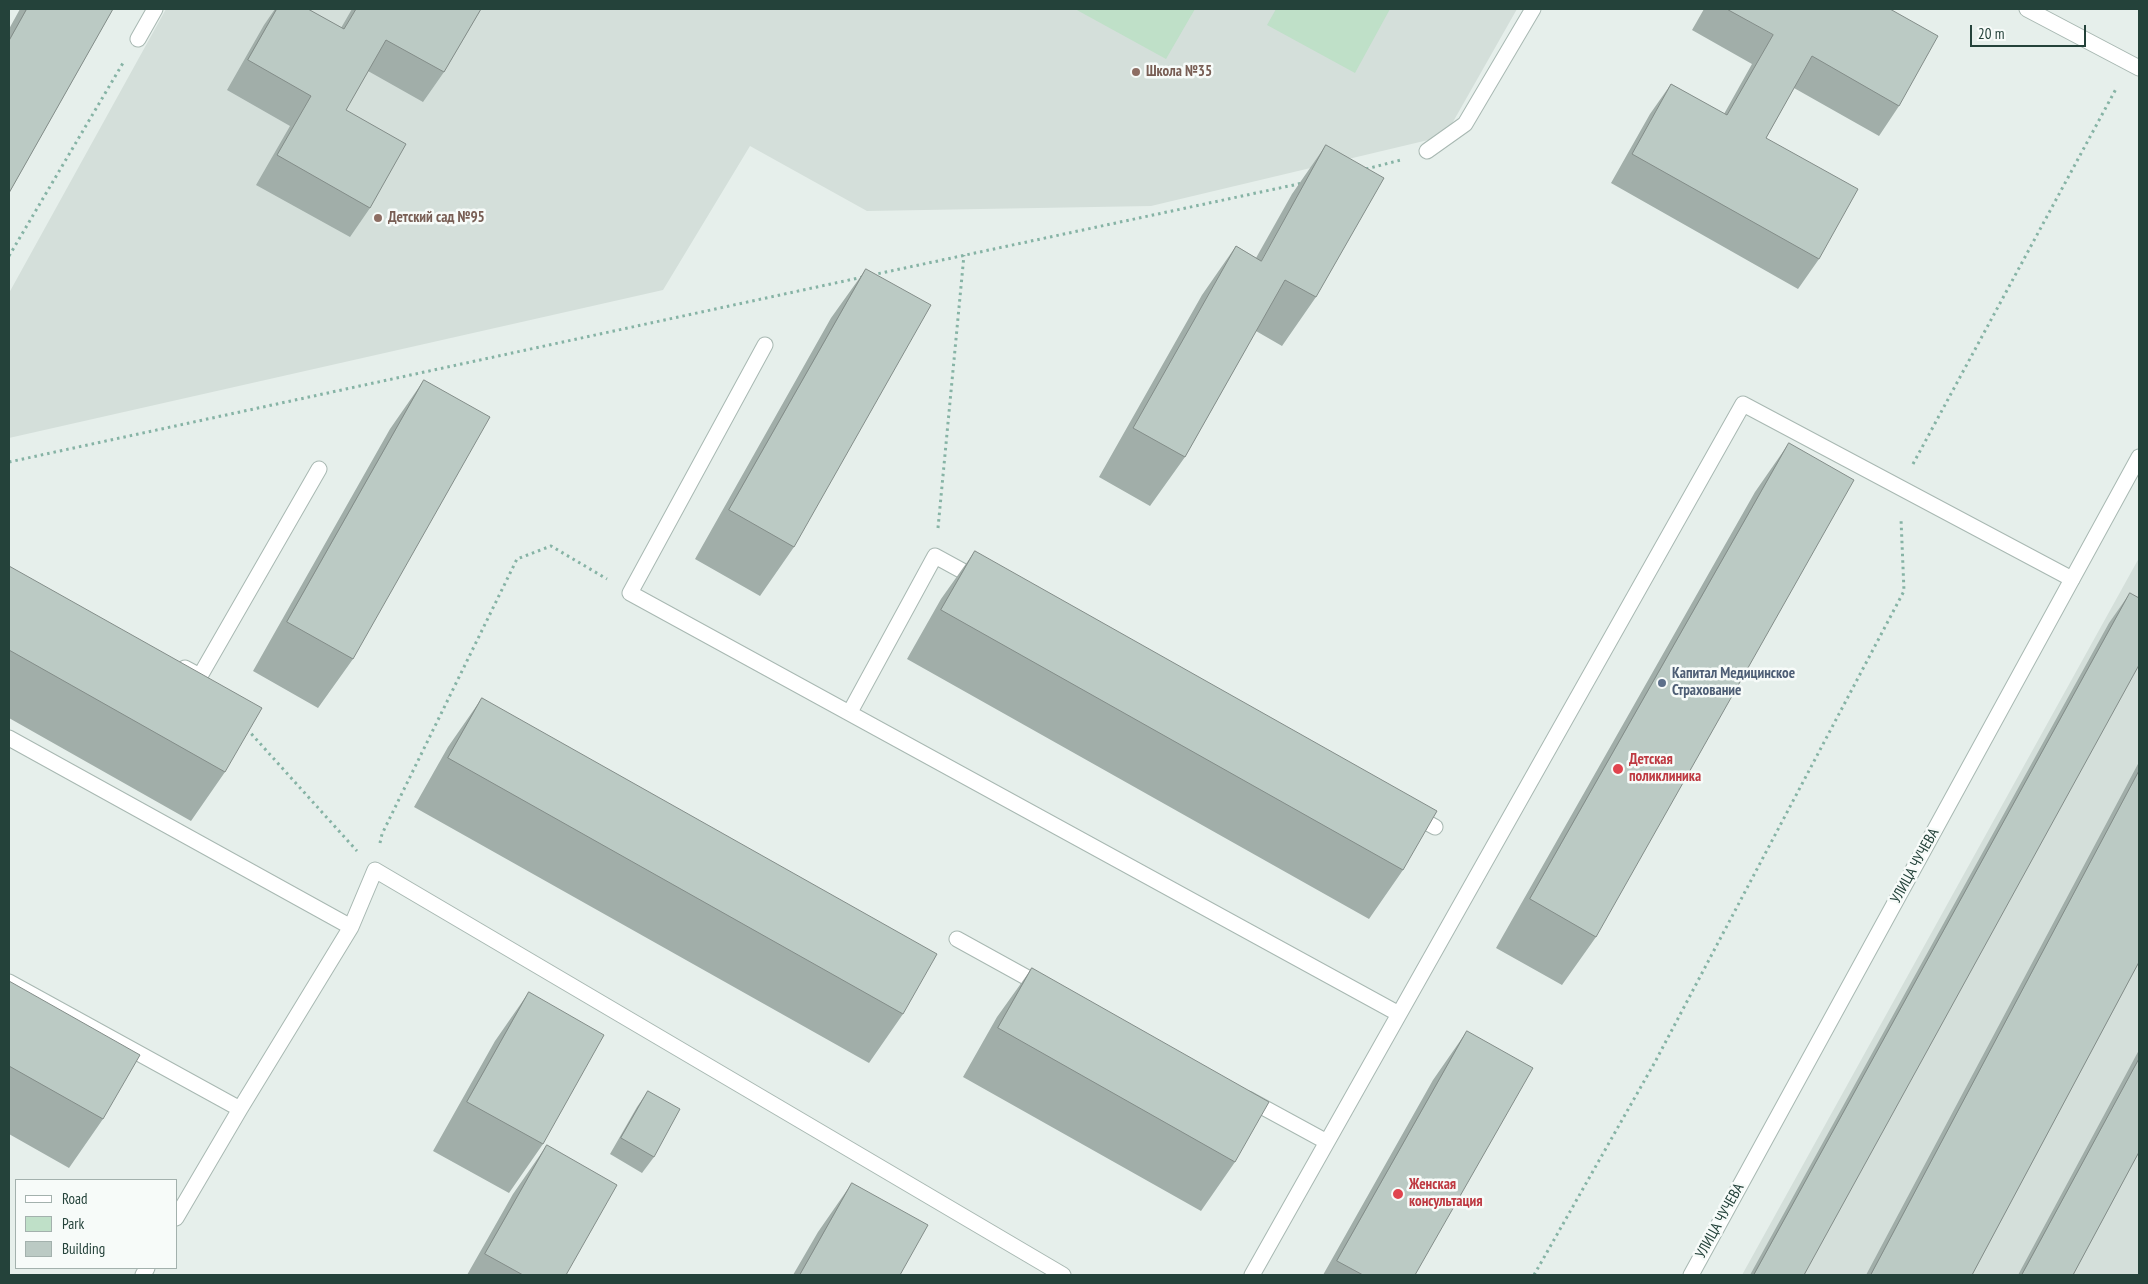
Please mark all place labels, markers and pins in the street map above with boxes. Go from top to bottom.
place label: Школа №35 [1146,63,1212,81]
marker: Школа №35 [1130,66,1142,78]
place label: Детский сад №95 [388,209,485,227]
marker: Детский сад №95 [372,212,384,224]
place label: Капитал Медицинское Страхование [1672,665,1795,700]
marker: Капитал Медицинское Страхование [1656,677,1668,689]
place label: Детская поликлиника [1629,751,1701,786]
marker: Детская поликлиника [1611,762,1625,776]
place label: Женская консультация [1409,1176,1483,1211]
marker: Женская консультация [1391,1187,1405,1201]

